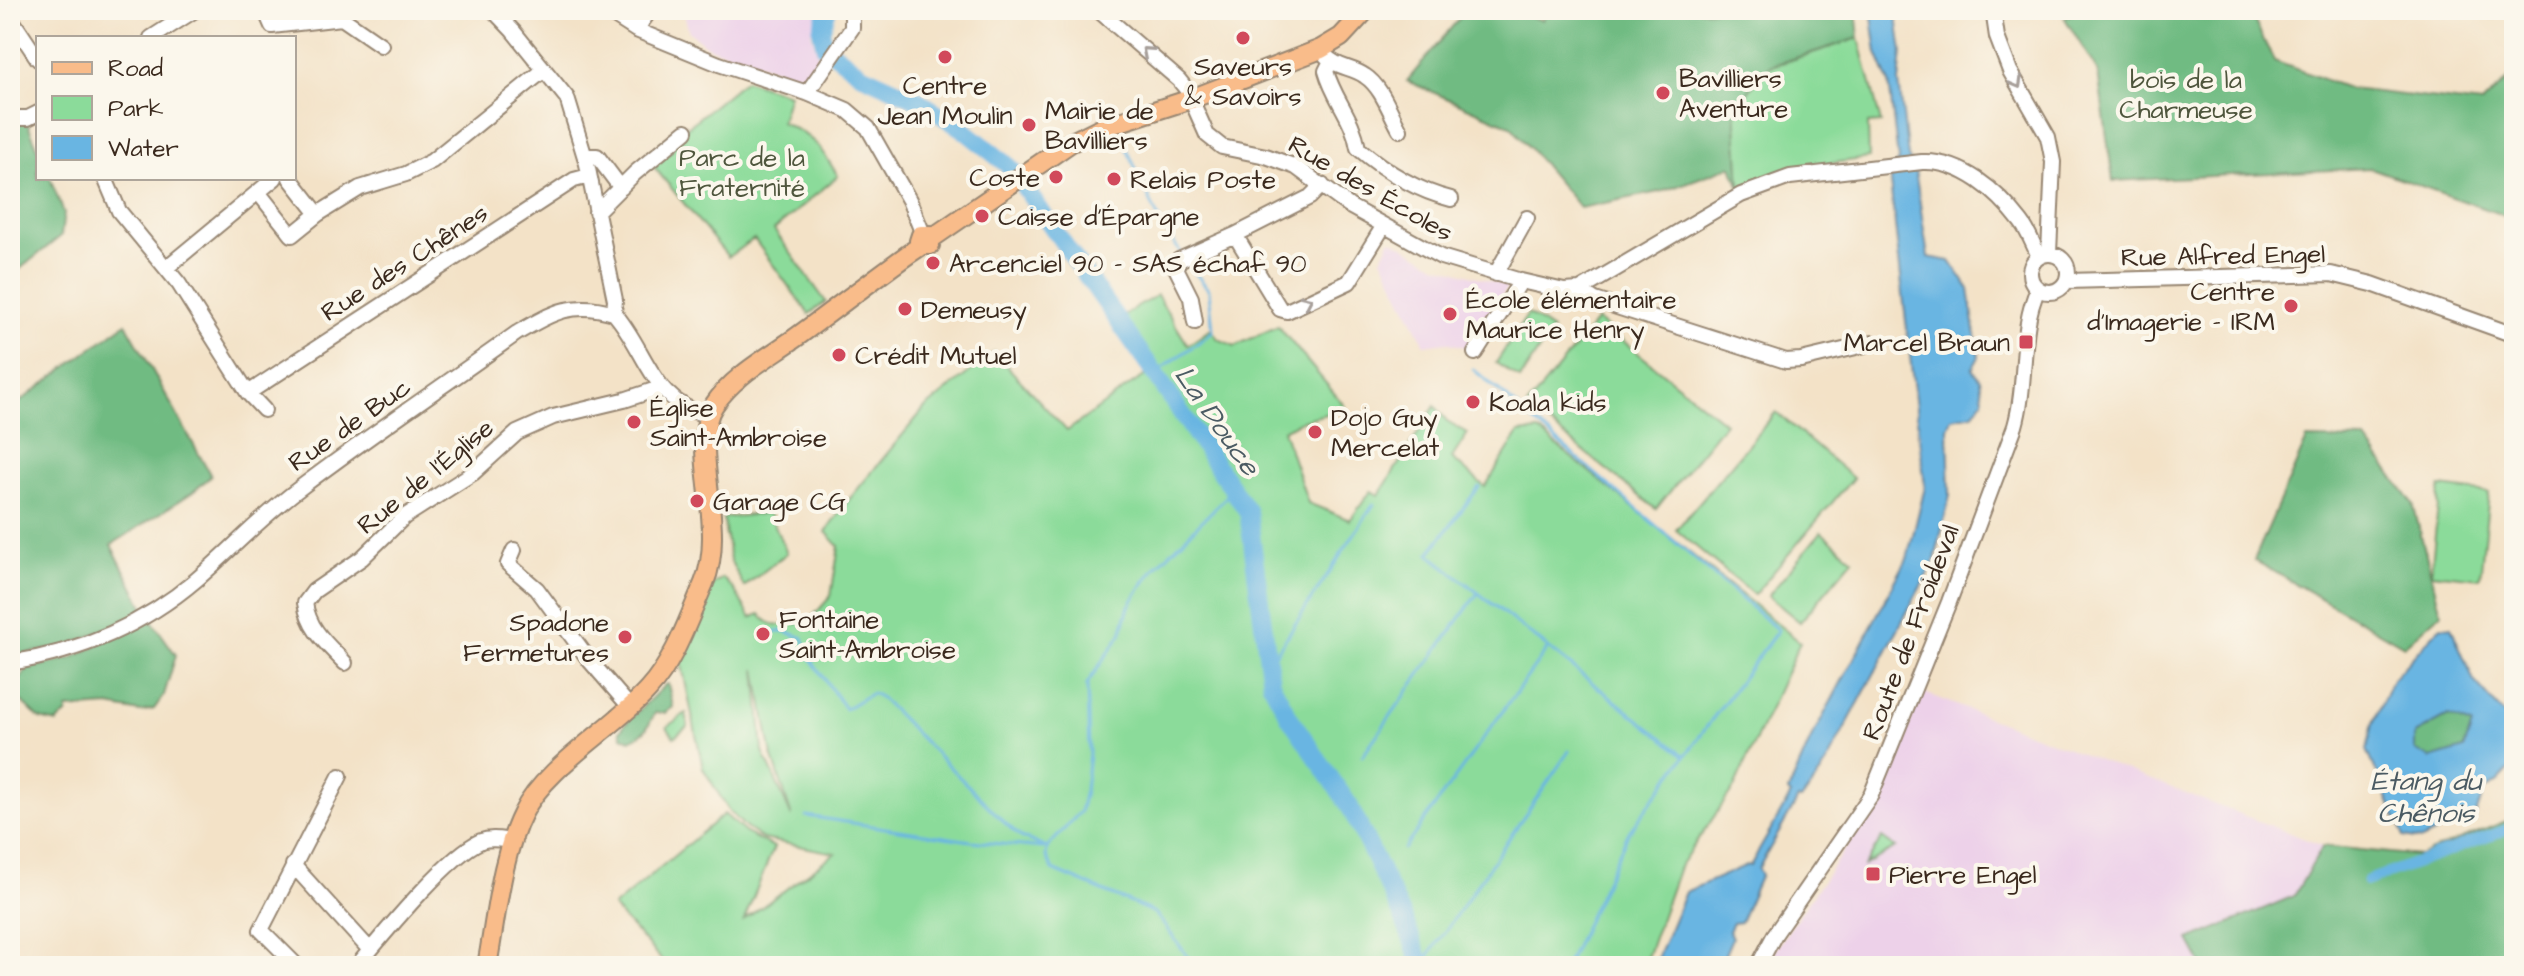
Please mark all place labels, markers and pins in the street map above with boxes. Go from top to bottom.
marker: Saveurs & Savoirs [1234,29,1252,47]
marker: Centre Jean Moulin [936,48,954,66]
place label: Saveurs & Savoirs [1184,49,1302,115]
place label: Bavilliers Aventure [1679,61,1788,127]
place label: Centre Jean Moulin [878,68,1012,134]
marker: Bavilliers Aventure [1654,84,1672,102]
place label: Mairie de Bavilliers [1045,93,1154,159]
marker: Mairie de Bavilliers [1020,116,1038,134]
place label: Coste [969,160,1040,196]
place label: Relais Poste [1130,162,1276,198]
marker: Coste [1047,168,1065,186]
marker: Relais Poste [1105,170,1123,188]
place label: Caisse d'Épargne [998,199,1200,237]
marker: Caisse d'Épargne [973,207,991,225]
place label: Arcenciel 90 – SAS échaf 90 [949,246,1307,282]
marker: Arcenciel 90 – SAS échaf 90 [924,254,942,272]
place label: Centre d’Imagerie - IRM [2087,274,2275,342]
place label: École élémentaire Maurice Henry [1466,282,1677,350]
place label: Demeusy [921,292,1027,330]
marker: Centre d’Imagerie - IRM [2282,297,2300,315]
marker: Demeusy [896,300,914,318]
marker: École élémentaire Maurice Henry [1441,305,1459,323]
place label: Marcel Braun [1844,325,2010,361]
marker: Marcel Braun [2017,333,2035,351]
place label: Crédit Mutuel [855,338,1017,374]
marker: Crédit Mutuel [830,346,848,364]
place label: Koala kids [1489,385,1607,421]
place label: Église Saint-Ambroise [650,390,827,456]
marker: Koala kids [1464,393,1482,411]
place label: Dojo Guy Mercelat [1331,400,1440,466]
marker: Église Saint-Ambroise [625,413,643,431]
marker: Dojo Guy Mercelat [1306,423,1324,441]
place label: Garage CG [713,484,846,522]
marker: Garage CG [688,492,706,510]
place label: Fontaine Saint-Ambroise [779,602,956,668]
place label: Spadone Fermetures [463,605,609,671]
marker: Fontaine Saint-Ambroise [754,625,772,643]
marker: Spadone Fermetures [616,628,634,646]
place label: Pierre Engel [1889,857,2037,895]
marker: Pierre Engel [1864,865,1882,883]

